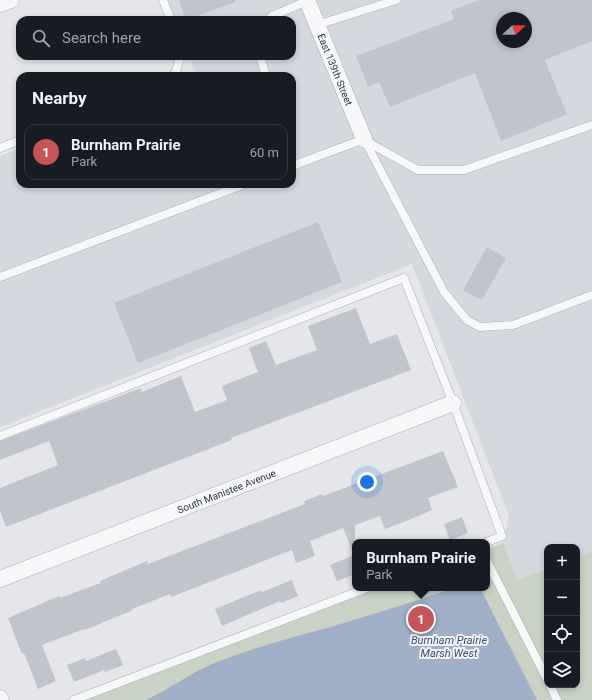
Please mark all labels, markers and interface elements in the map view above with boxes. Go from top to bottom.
north arrow [496,12,532,48]
search box [16,16,296,60]
icon: search [30,27,52,49]
text: Search here [62,29,141,47]
street label: East 139th Street [316,32,355,107]
text: Nearby [32,88,87,108]
text: Burnham Prairie [71,136,181,154]
text: 1 [42,145,50,160]
text: 60 m [250,145,279,160]
text: Park [71,154,97,169]
street label: South Manistee Avenue [176,467,277,515]
your location [357,472,377,492]
popup [352,539,490,591]
map controls [544,544,580,688]
button: + [544,544,580,580]
text: Burnham Prairie [366,549,476,567]
text: Park [366,567,392,582]
button: − [544,580,580,616]
pin: 1 [408,604,434,634]
button: locate [544,616,580,652]
water label: Burnham Prairie Marsh West [411,634,487,660]
button: layers [544,652,580,688]

